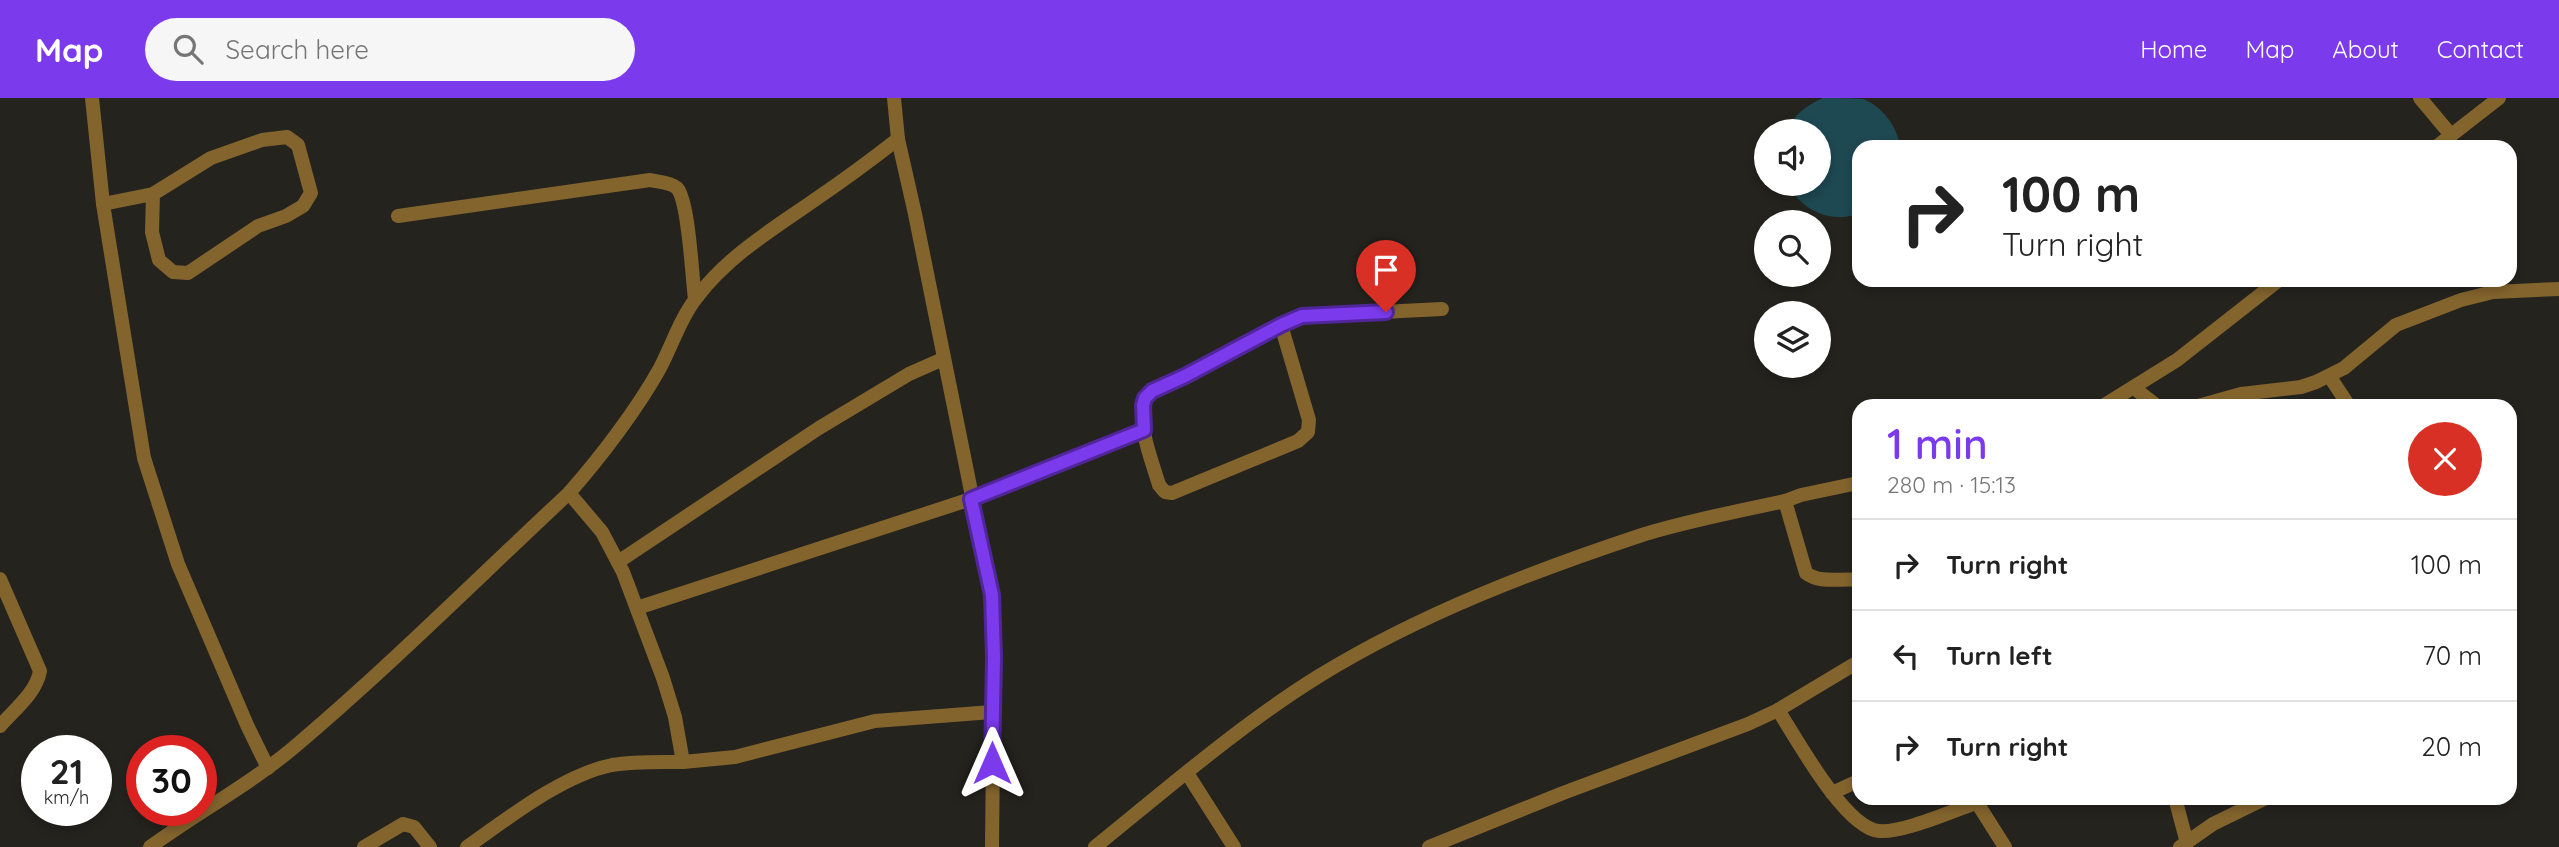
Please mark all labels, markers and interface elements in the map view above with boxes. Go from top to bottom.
search box [145,18,635,81]
text: Map [35,29,103,70]
icon: search [169,30,207,68]
text: Search here [225,33,369,66]
text: Home [2140,34,2207,64]
text: Map [2245,34,2294,64]
text: About [2332,34,2399,64]
text: Contact [2437,34,2524,64]
map controls [1754,119,1831,378]
button: sound [1754,119,1831,196]
text: 100 m [2002,163,2140,224]
icon: right [1887,168,1978,259]
button: search [1754,210,1831,287]
text: Turn right [2002,224,2143,264]
pin [1356,240,1416,312]
icon: arrive [1367,251,1405,289]
button: layers [1754,301,1831,378]
text: 1 min [1887,417,1988,470]
button: close [2408,422,2482,496]
text: 280 m · 15:13 [1887,470,2016,499]
icon: right [1887,546,1925,584]
text: Turn right [1946,548,2068,581]
text: 100 m [2411,548,2482,581]
icon: left [1887,637,1925,675]
text: Turn left [1946,639,2053,672]
text: 70 m [2422,639,2482,672]
position arrow [955,726,1029,800]
icon: right [1887,728,1925,766]
text: Turn right [1946,730,2068,763]
text: 20 m [2421,730,2482,763]
speed limit sign: 30 [126,735,217,826]
text: 21 [50,749,83,793]
text: km/h [44,786,89,809]

